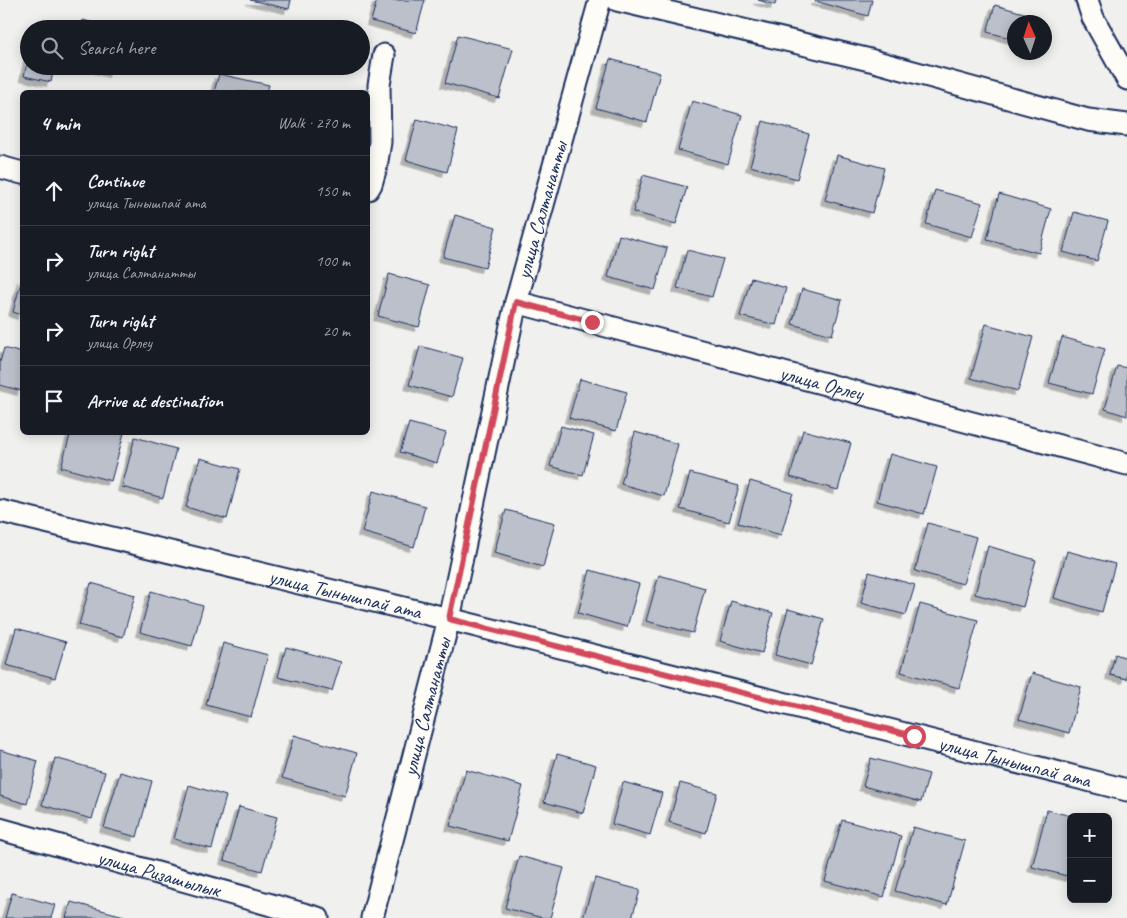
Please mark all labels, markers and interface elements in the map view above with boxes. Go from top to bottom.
north arrow [1007,15,1052,60]
search box [20,20,370,75]
icon: search [38,34,66,62]
text: Search here [78,36,155,60]
text: 4 min [40,110,80,136]
text: Walk · 270 m [278,113,350,133]
street label: улица Салтанатты [509,137,574,284]
text: Continue [87,169,144,193]
icon: ahead [40,177,68,205]
text: 150 m [316,181,350,201]
text: улица Тынышпай ата [87,193,206,213]
text: Turn right [87,239,154,263]
icon: right [40,247,68,275]
text: 100 m [316,251,350,271]
text: улица Салтанатты [87,263,195,283]
text: Turn right [87,309,154,333]
route end [581,311,604,334]
icon: right [40,317,68,345]
text: 20 m [323,321,350,341]
text: улица Орлеу [87,333,152,353]
street label: улица Орлеу [775,359,868,407]
icon: arrive [40,387,68,415]
text: Arrive at destination [87,389,223,413]
street label: улица Тынышпай ата [264,563,426,625]
street label: улица Салтанатты [396,633,457,781]
route start [903,725,926,748]
street label: улица Тынышпай ата [934,729,1095,794]
map controls [1067,813,1112,903]
button: + [1067,813,1112,858]
street label: улица Ризашылык [93,843,225,904]
button: − [1067,858,1112,903]

